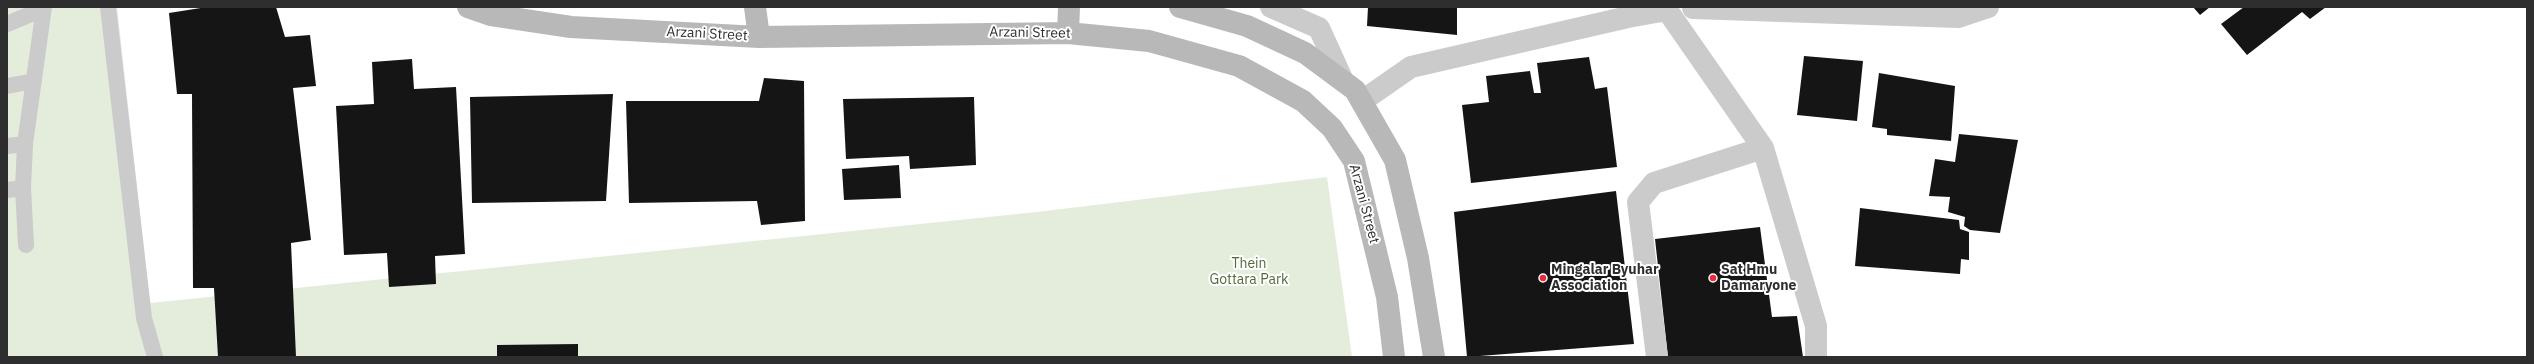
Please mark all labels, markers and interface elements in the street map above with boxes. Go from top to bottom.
street label: Arzani Street [666,23,748,45]
street label: Arzani Street [989,24,1071,42]
street label: Arzani Street [1345,163,1383,245]
park label: Thein Gottara Park [1210,256,1288,288]
place label: Mingalar Byuhar Association [1551,262,1659,294]
place label: Sat Hmu Damaryone [1721,262,1796,294]
marker: Mingalar Byuhar Association [1538,273,1548,283]
marker: Sat Hmu Damaryone [1708,273,1718,283]

